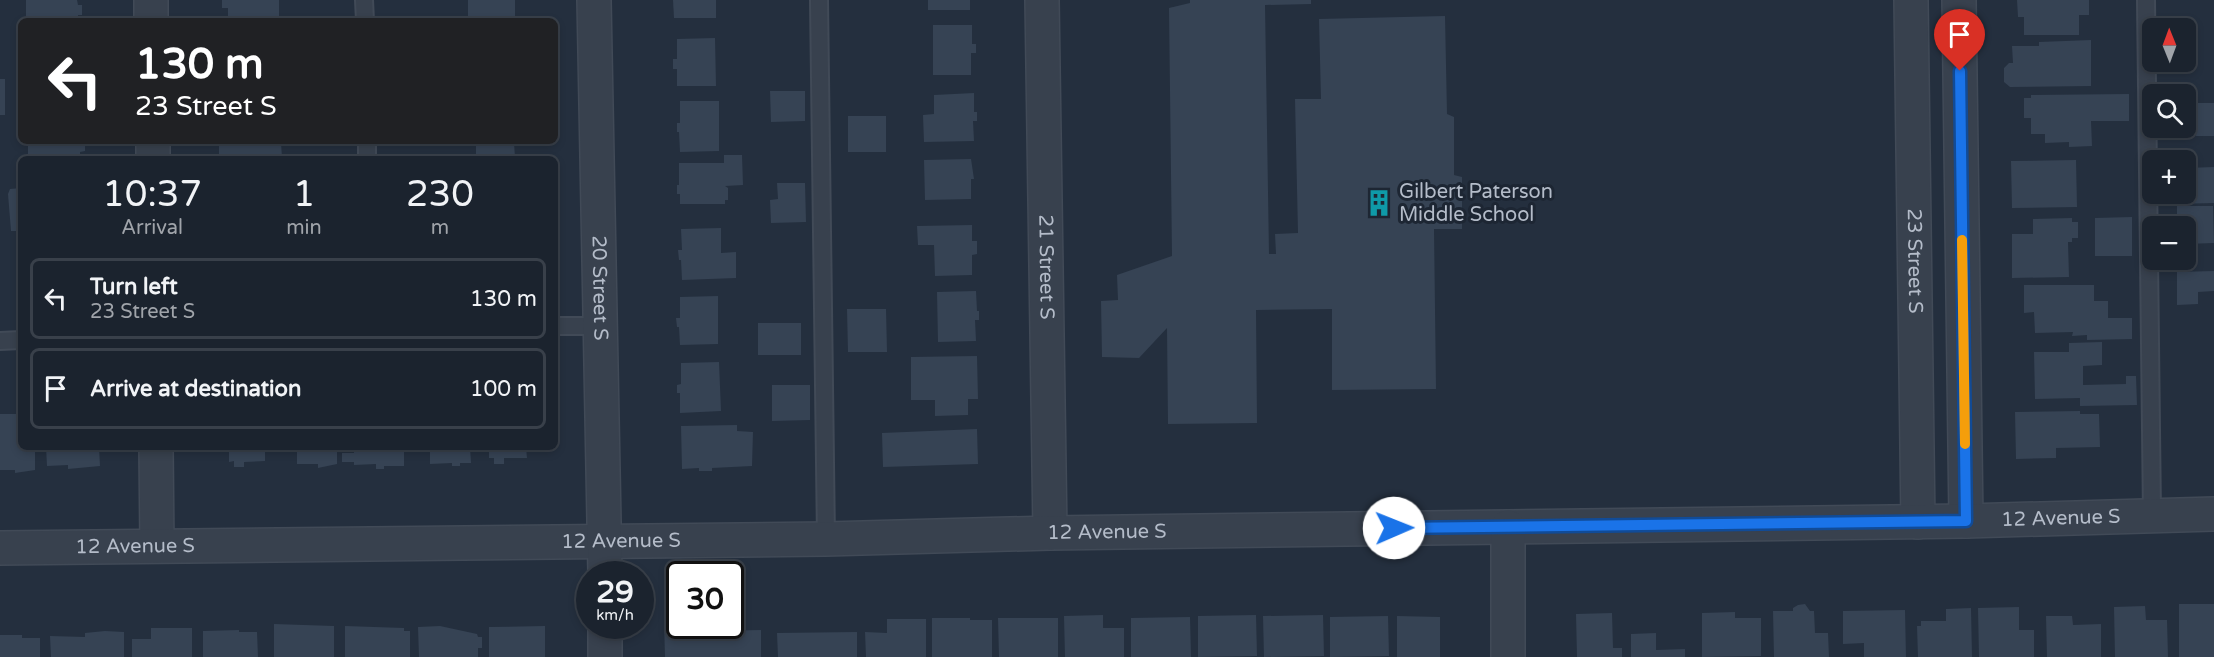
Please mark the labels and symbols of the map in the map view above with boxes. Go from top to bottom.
pin [1934,9,1985,71]
north arrow [2142,18,2196,72]
place label: Gilbert Paterson Middle School [1399,180,1553,227]
building icon: Gilbert Paterson Middle School [1364,188,1394,218]
street label: 23 Street S [1902,208,1927,314]
street label: 21 Street S [1033,214,1059,320]
street label: 20 Street S [587,235,613,341]
position arrow [1362,496,1426,560]
street label: 12 Avenue S [2001,505,2121,532]
street label: 12 Avenue S [1047,519,1167,545]
street label: 12 Avenue S [561,529,681,554]
street label: 12 Avenue S [75,534,195,559]
speed limit sign: 30 [666,561,744,639]

